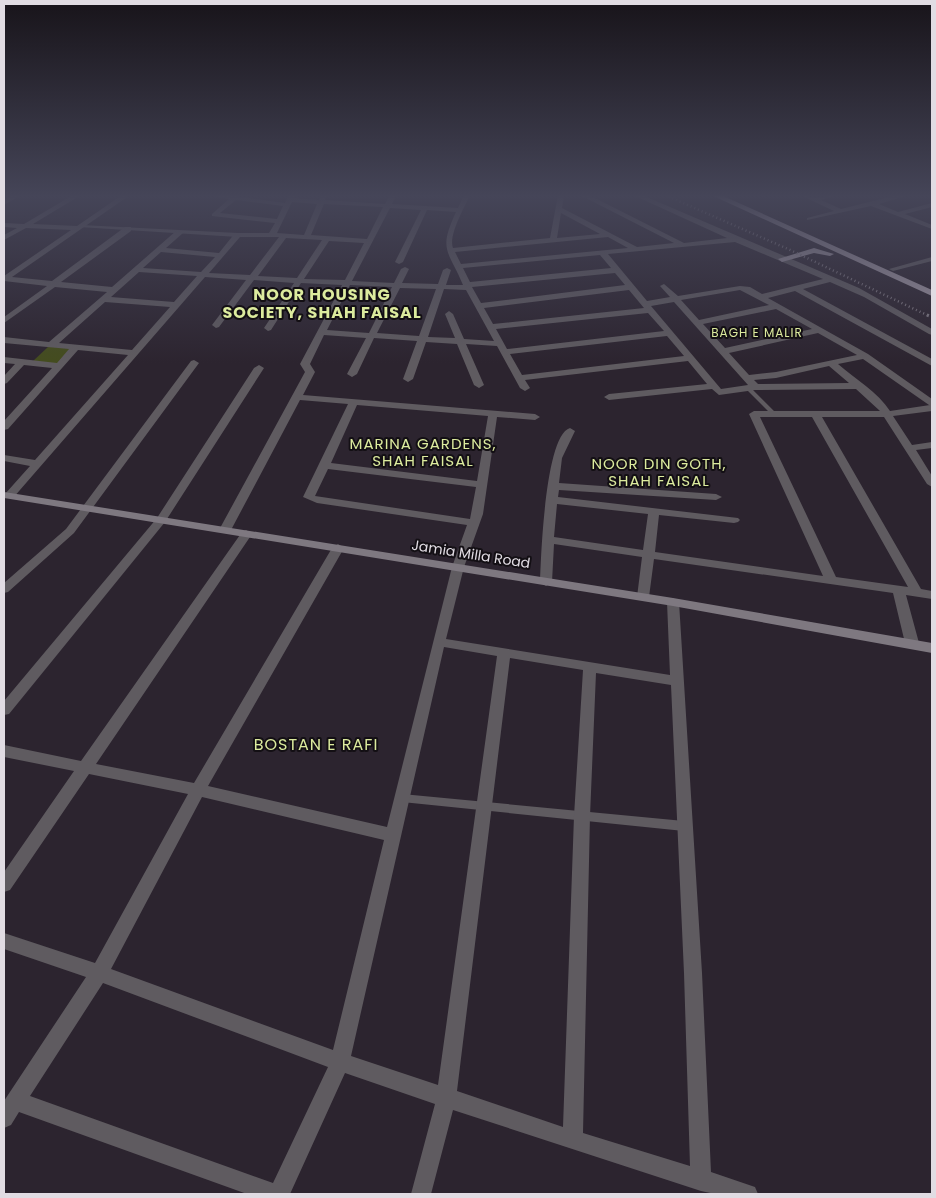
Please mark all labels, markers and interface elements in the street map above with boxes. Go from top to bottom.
district label: NOOR HOUSING SOCIETY, SHAH FAISAL [222,283,422,324]
district label: BAGH E MALIR [711,324,803,341]
district label: MARINA GARDENS, SHAH FAISAL [349,433,497,471]
district label: NOOR DIN GOTH, SHAH FAISAL [591,453,727,491]
street label: Jamia Milla Road [410,535,532,573]
district label: BOSTAN E RAFI [254,733,378,756]

